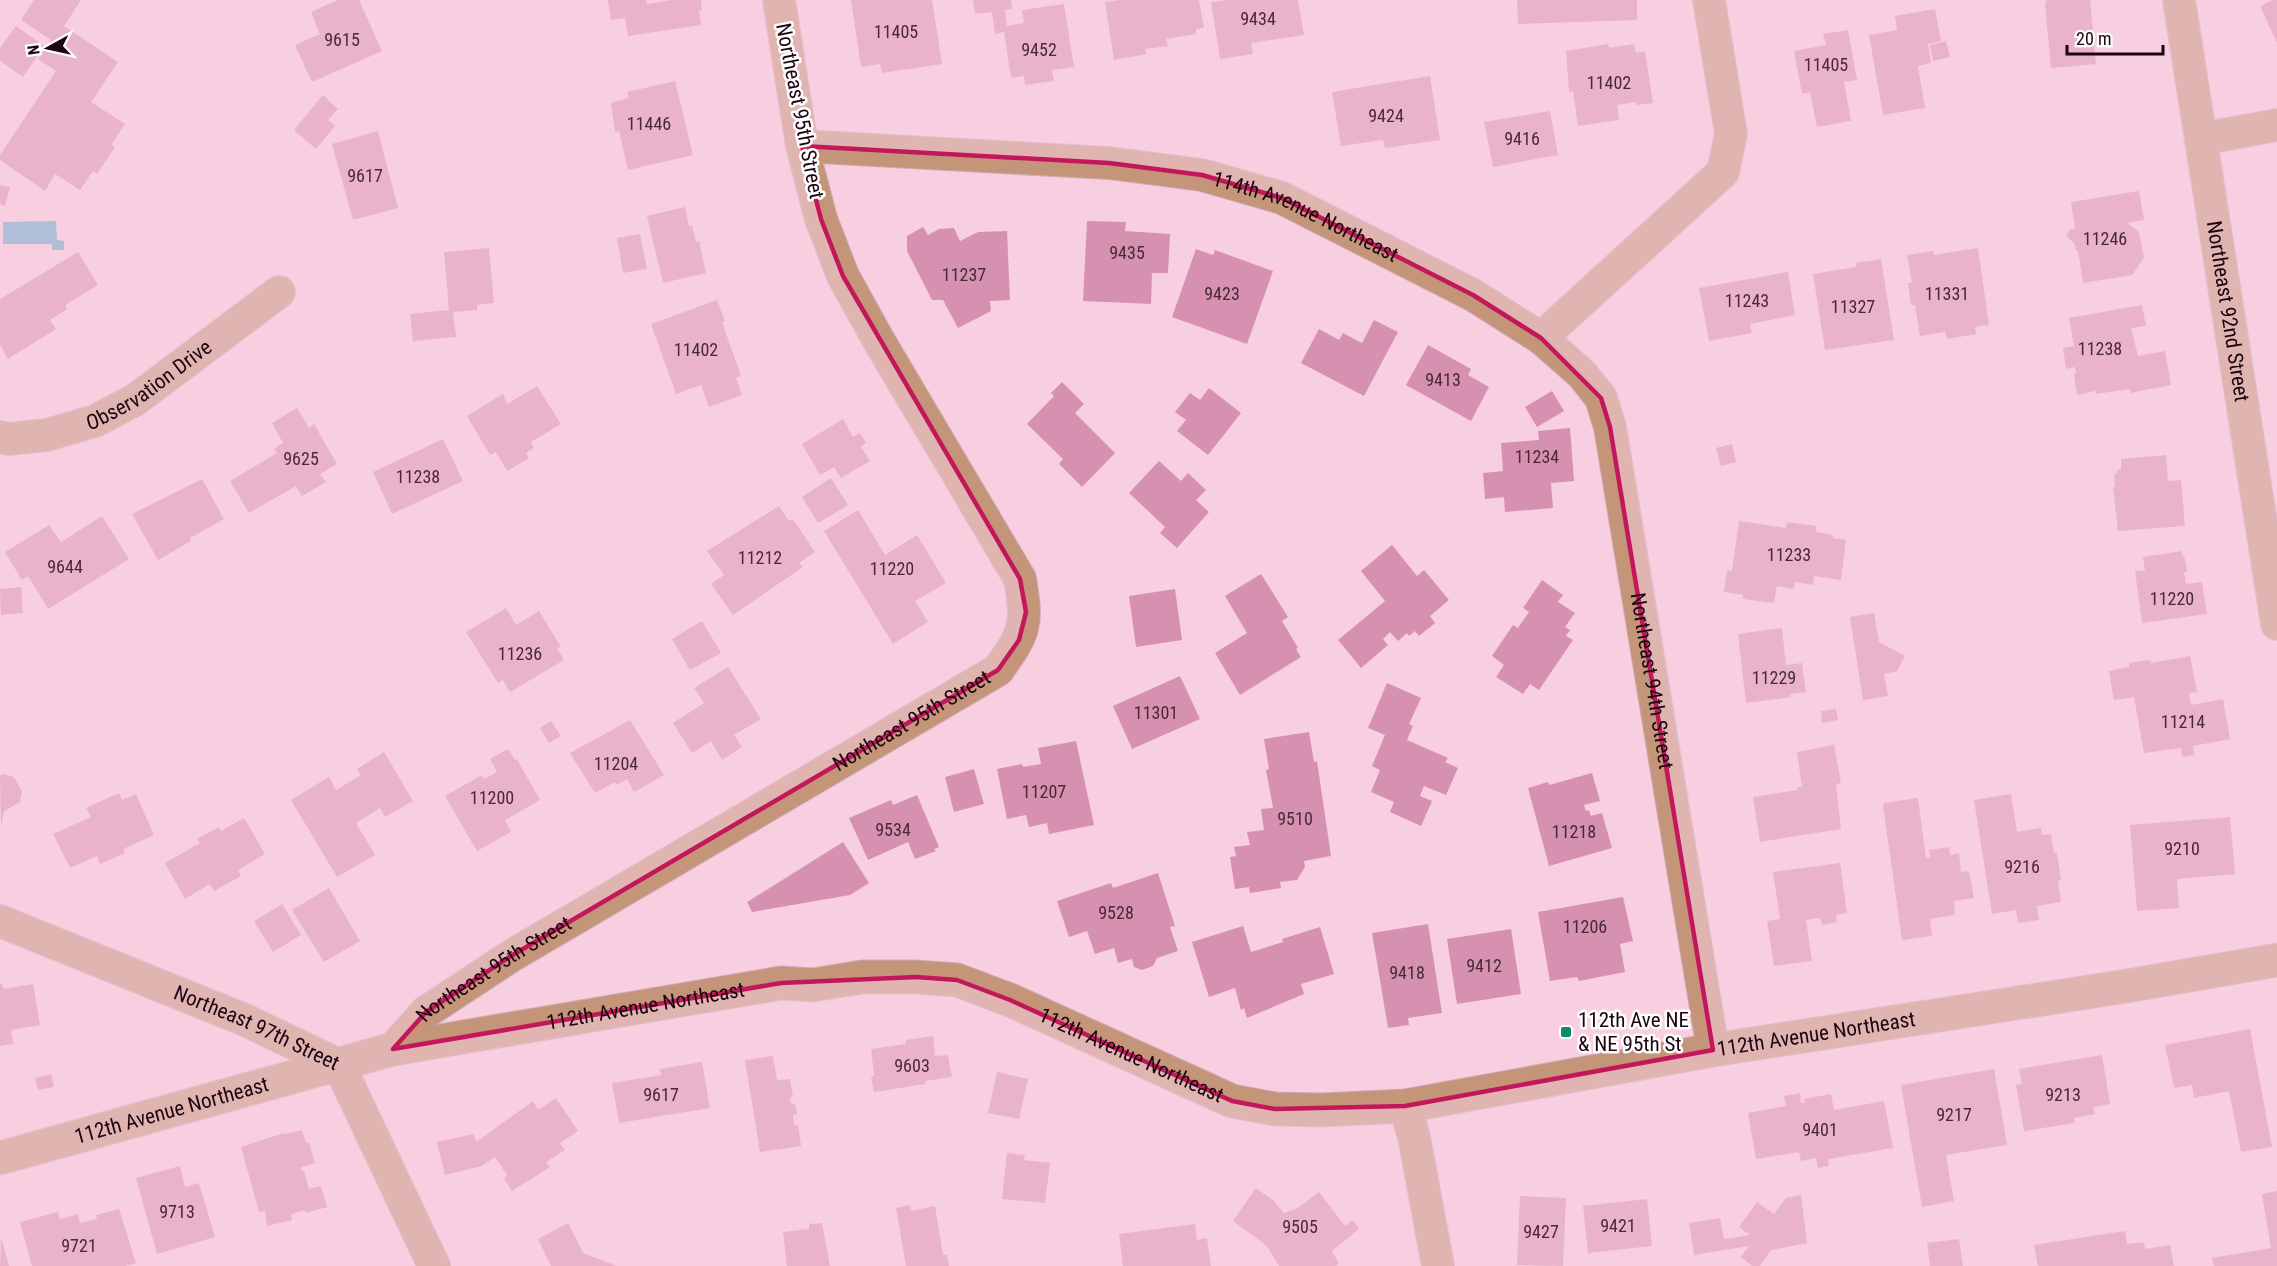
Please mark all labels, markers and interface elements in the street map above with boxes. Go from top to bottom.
house number: 9434 [1240,8,1276,29]
north arrow [18,18,78,78]
scale bar [2067,18,2163,56]
street label: Northeast 95th Street [771,21,829,201]
house number: 11405 [874,21,918,42]
text: 20 m [2076,28,2111,49]
house number: 9615 [324,29,360,50]
house number: 9452 [1021,39,1057,60]
text: N [24,44,44,56]
house number: 11405 [1804,54,1848,75]
house number: 11402 [1587,72,1631,93]
house number: 9424 [1368,105,1404,126]
house number: 11446 [627,113,671,134]
house number: 9416 [1504,128,1540,149]
house number: 9617 [347,165,383,186]
street label: 114th Avenue Northeast [1210,167,1402,267]
street label: Northeast 92nd Street [2202,219,2254,403]
house number: 11246 [2083,228,2127,249]
house number: 9435 [1109,242,1145,263]
house number: 11237 [942,264,986,285]
house number: 9423 [1204,283,1240,304]
house number: 11331 [1925,283,1969,304]
house number: 11243 [1725,290,1769,311]
house number: 11327 [1831,296,1875,317]
street label: Observation Drive [83,335,216,435]
house number: 11238 [2078,338,2122,359]
house number: 11402 [674,339,718,360]
house number: 9413 [1425,369,1461,390]
house number: 11234 [1515,446,1559,467]
house number: 9625 [283,448,319,469]
house number: 11238 [396,466,440,487]
house number: 11233 [1767,544,1811,565]
house number: 11212 [738,547,782,568]
house number: 9644 [47,556,83,577]
house number: 11220 [870,558,914,579]
house number: 11220 [2150,588,2194,609]
street label: Northeast 94th Street [1626,591,1678,771]
house number: 11236 [498,643,542,664]
street label: Northeast 95th Street [829,665,995,776]
house number: 11229 [1752,667,1796,688]
house number: 11301 [1134,702,1178,723]
house number: 11214 [2161,711,2205,732]
house number: 11204 [594,753,638,774]
house number: 11207 [1022,781,1066,802]
house number: 11200 [470,787,514,808]
house number: 9510 [1277,808,1313,829]
house number: 9534 [875,819,911,840]
house number: 11218 [1552,821,1596,842]
house number: 9210 [2164,838,2200,859]
house number: 9216 [2004,856,2040,877]
house number: 9528 [1098,902,1134,923]
street label: Northeast 95th Street [411,911,576,1027]
house number: 11206 [1563,916,1607,937]
house number: 9412 [1466,955,1502,976]
house number: 9418 [1389,962,1425,983]
street label: 112th Avenue Northeast [545,977,746,1035]
street label: Northeast 97th Street [170,981,343,1075]
street label: 112th Avenue Northeast [1035,1003,1227,1108]
street label: 112th Avenue Northeast [1715,1007,1917,1061]
place label: 112th Ave NE & NE 95th St [1578,1008,1689,1056]
marker: 112th Ave NE & NE 95th St [1559,1025,1573,1039]
house number: 9603 [894,1055,930,1076]
street label: 112th Avenue Northeast [72,1072,271,1149]
house number: 9617 [643,1084,679,1105]
house number: 9213 [2045,1084,2081,1105]
house number: 9217 [1936,1104,1972,1125]
house number: 9401 [1802,1119,1838,1140]
house number: 9713 [159,1201,195,1222]
house number: 9421 [1600,1215,1636,1236]
house number: 9505 [1282,1216,1318,1237]
house number: 9427 [1523,1221,1559,1242]
house number: 9721 [61,1235,97,1256]

